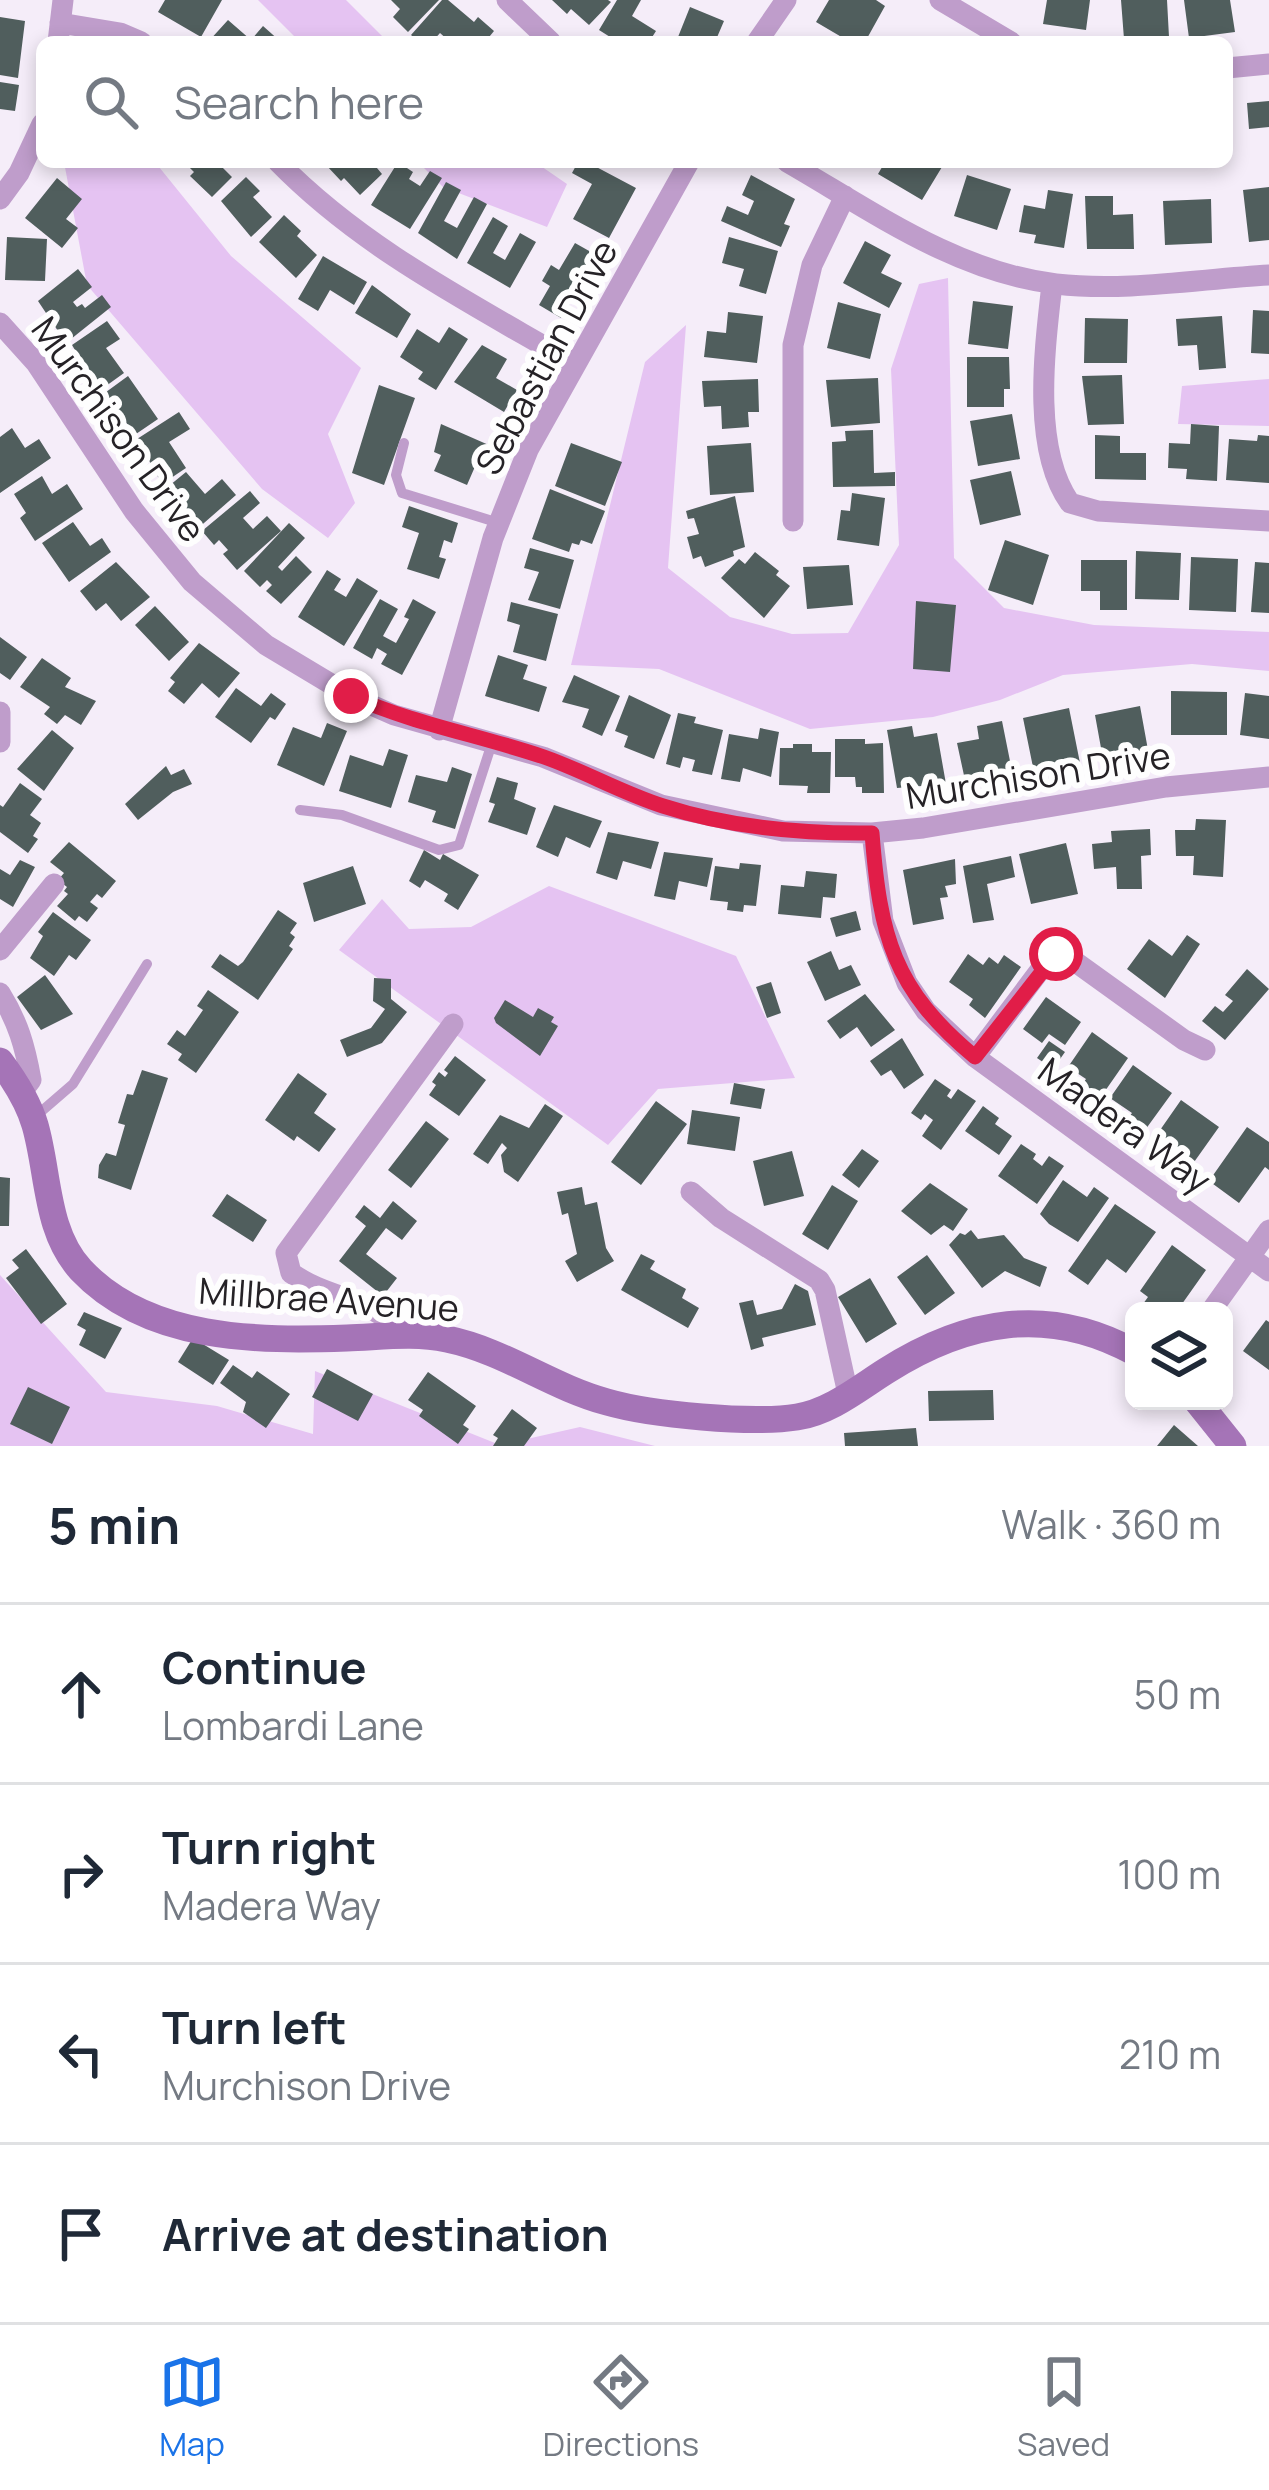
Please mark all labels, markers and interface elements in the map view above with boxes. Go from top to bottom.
search box [36,36,1233,168]
icon: search [78,69,144,135]
text: Search here [174,71,424,133]
street label: Sebastian Drive [464,231,628,483]
street label: Murchison Drive [21,307,217,551]
route end [324,669,378,723]
street label: Murchison Drive [902,730,1174,820]
route start [1029,927,1083,981]
street label: Madera Way [1029,1046,1221,1204]
street label: Millbrae Avenue [197,1265,461,1333]
map controls [1125,1302,1233,1410]
button: layers [1125,1302,1233,1410]
text: 5 min [48,1490,180,1559]
text: Walk · 360 m [1001,1497,1221,1551]
text: Continue [162,1636,367,1698]
icon: ahead [48,1661,114,1727]
text: 50 m [1134,1667,1221,1721]
text: Lombardi Lane [162,1698,424,1752]
text: Turn right [162,1816,376,1878]
icon: right [48,1841,114,1907]
text: 100 m [1117,1847,1221,1901]
text: Madera Way [162,1878,381,1932]
text: Turn left [162,1996,347,2058]
icon: left [48,2021,114,2087]
text: 210 m [1119,2027,1221,2081]
text: Murchison Drive [162,2058,451,2112]
icon: arrive [48,2201,114,2267]
text: Arrive at destination [162,2203,609,2265]
tab: Map [159,2349,225,2466]
tab: Directions [543,2349,699,2466]
tab: Saved [1017,2349,1110,2466]

